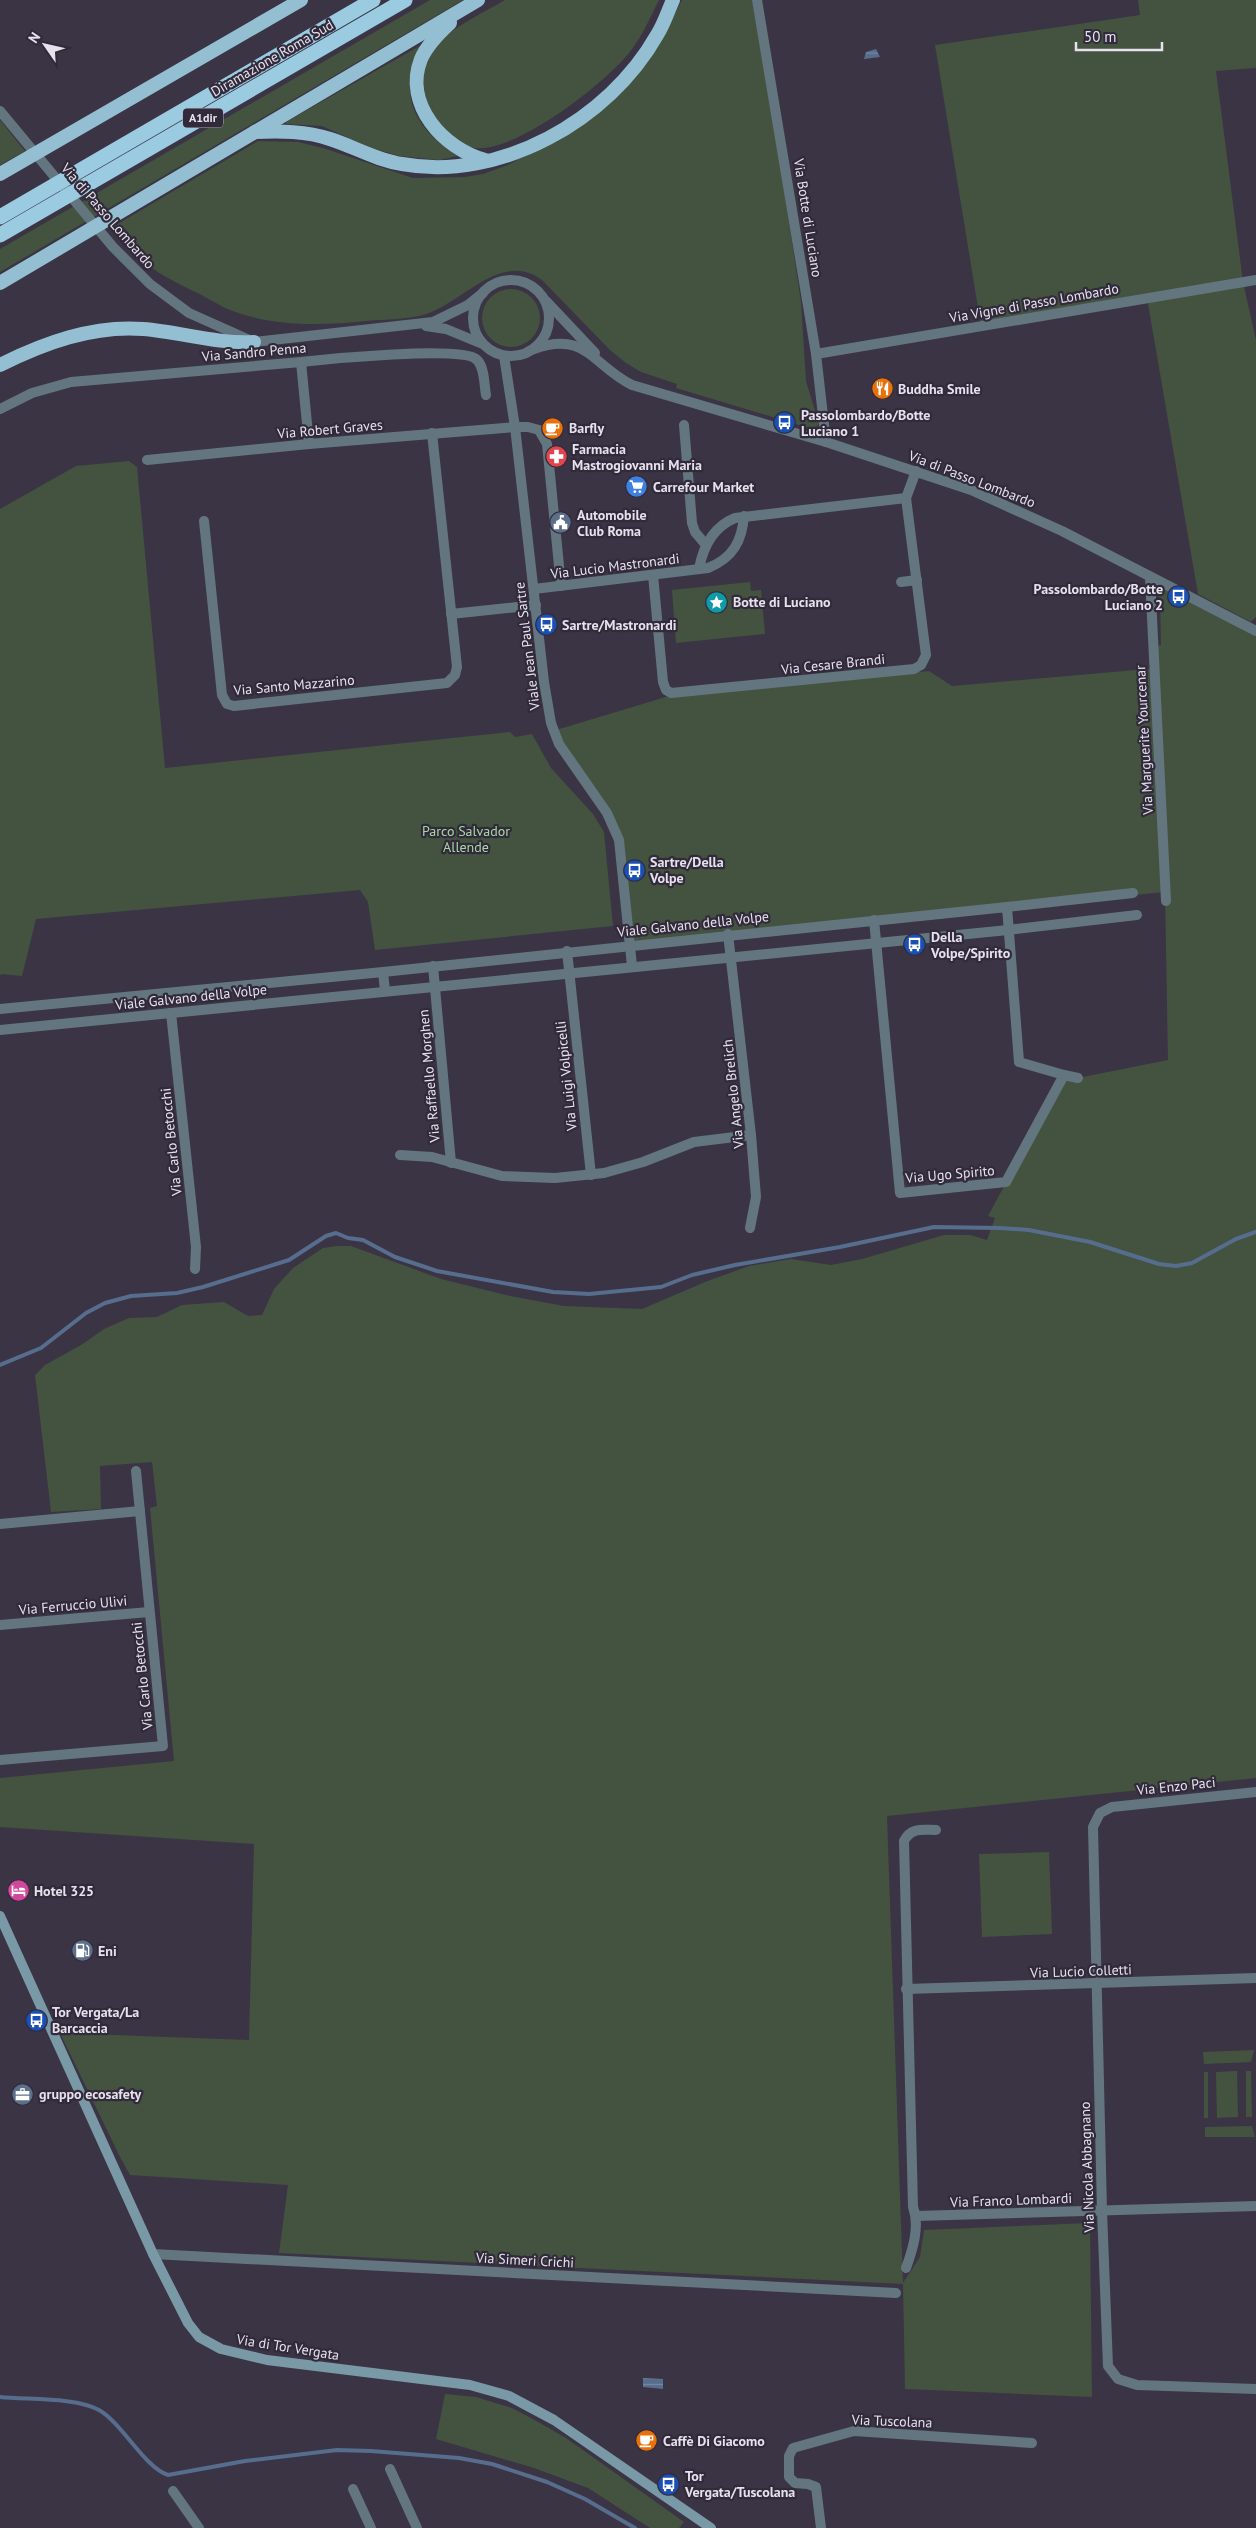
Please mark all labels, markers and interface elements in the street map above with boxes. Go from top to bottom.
street label: Diramazione Roma Sud [207,16,337,100]
north arrow [20,20,70,70]
scale bar [1076,20,1162,52]
text: 50 m [1084,27,1117,46]
text: N [24,29,44,47]
road number: A1dir [183,109,223,128]
street label: Via Botte di Luciano [790,156,826,279]
street label: Via di Passo Lombardo [56,159,159,273]
street label: Via Vigne di Passo Lombardo [947,279,1120,327]
street label: Via Sandro Penna [200,338,307,366]
restaurant icon: Buddha Smile [870,377,894,401]
place label: Buddha Smile [898,380,981,398]
place label: Passolombardo/Botte Luciano 1 [801,406,930,440]
bus stop icon: Passolombardo/Botte Luciano 1 [773,411,797,435]
street label: Via Robert Graves [276,415,384,443]
cafe icon: Barfly [541,416,565,440]
place label: Barfly [569,419,604,437]
place label: Farmacia Mastrogiovanni Maria [572,440,702,474]
pharmacy icon: Farmacia Mastrogiovanni Maria [544,445,568,469]
street label: Via di Passo Lombardo [905,446,1038,511]
supermarket icon: Carrefour Market [625,475,649,499]
place label: Carrefour Market [653,478,754,496]
place label: Automobile Club Roma [577,506,647,540]
public building icon: Automobile Club Roma [549,511,573,535]
street label: Via Lucio Mastronardi [549,549,680,583]
place label: Passolombardo/Botte Luciano 2 [1034,580,1163,614]
street label: Viale Jean Paul Sartre [510,581,544,712]
bus stop icon: Passolombardo/Botte Luciano 2 [1167,585,1191,609]
place icon: Botte di Luciano [705,590,729,614]
place label: Botte di Luciano [733,593,831,611]
bus stop icon: Sartre/Mastronardi [534,613,558,637]
place label: Sartre/Mastronardi [562,616,677,634]
street label: Via Cesare Brandi [779,650,886,679]
street label: Via Marguerite Yourcenar [1131,665,1157,816]
street label: Via Santo Mazzarino [232,671,355,699]
park label: Parco Salvador Allende [422,822,510,856]
place label: Sartre/Della Volpe [649,853,724,887]
bus stop icon: Sartre/Della Volpe [622,858,646,882]
street label: Viale Galvano della Volpe [615,907,770,941]
place label: Della Volpe/Spirito [930,928,1011,962]
bus stop icon: Della Volpe/Spirito [903,933,927,957]
street label: Viale Galvano della Volpe [113,980,268,1014]
street label: Via Raffaello Morghen [414,1009,444,1144]
street label: Via Luigi Volpicelli [551,1020,581,1133]
street label: Via Angelo Brelich [718,1039,748,1150]
street label: Via Carlo Betocchi [156,1087,186,1198]
street label: Via Ugo Spirito [904,1161,995,1187]
street label: Via Ferruccio Ulivi [17,1591,128,1619]
street label: Via Carlo Betocchi [127,1621,157,1732]
street label: Via Enzo Paci [1135,1773,1216,1799]
hotel icon: Hotel 325 [6,1879,30,1903]
place label: Hotel 325 [34,1882,94,1900]
fuel station icon: Eni [70,1939,94,1963]
place label: Eni [98,1942,117,1960]
street label: Via Lucio Colletti [1029,1960,1132,1982]
place label: Tor Vergata/La Barcaccia [52,2003,139,2037]
bus stop icon: Tor Vergata/La Barcaccia [24,2008,48,2032]
office icon: gruppo ecosafety [11,2082,35,2106]
place label: gruppo ecosafety [39,2085,141,2103]
street label: Via Nicola Abbagnano [1076,2101,1098,2234]
street label: Via Franco Lombardi [949,2189,1072,2211]
street label: Via Simeri Crichi [474,2248,575,2272]
street label: Via di Tor Vergata [234,2330,341,2364]
street label: Via Tuscolana [850,2411,933,2431]
cafe icon: Caffè Di Giacomo [635,2429,659,2453]
place label: Caffè Di Giacomo [663,2432,765,2450]
place label: Tor Vergata/Tuscolana [684,2467,795,2501]
bus stop icon: Tor Vergata/Tuscolana [657,2472,681,2496]

